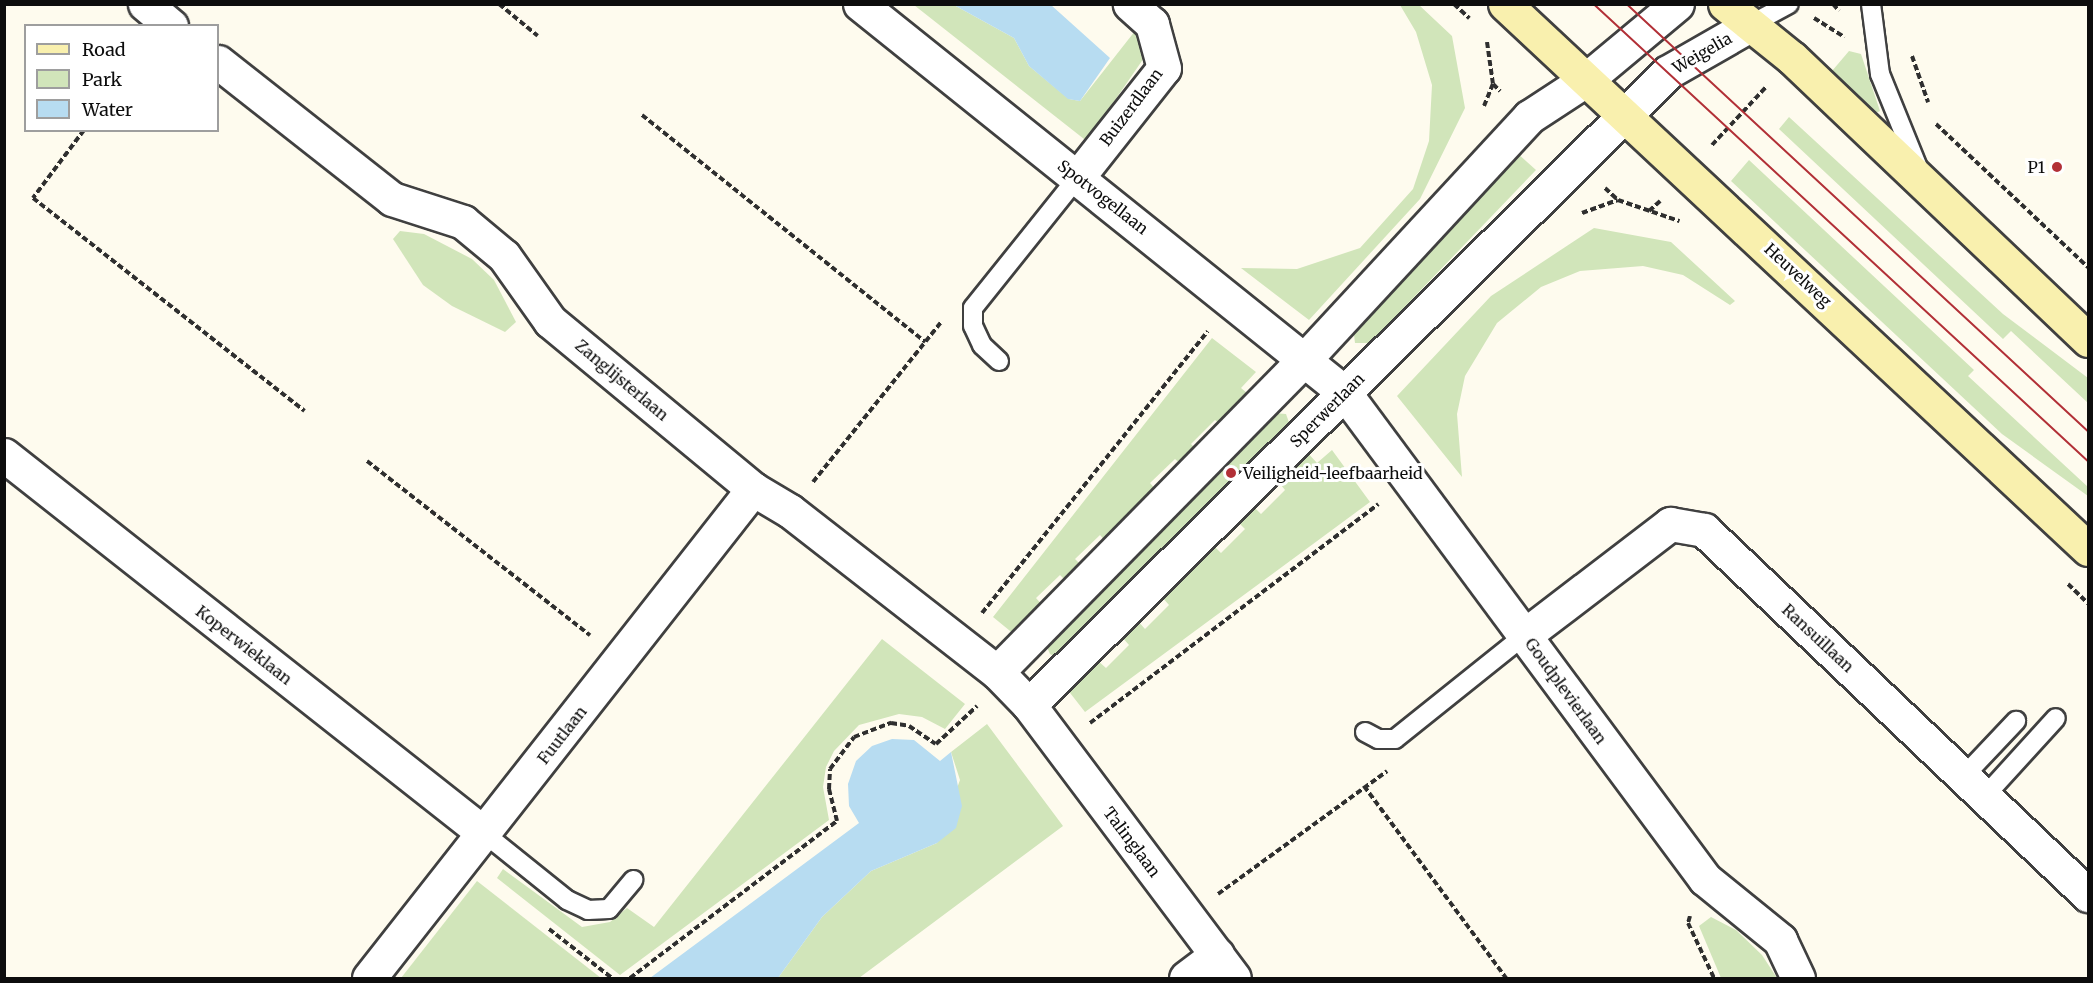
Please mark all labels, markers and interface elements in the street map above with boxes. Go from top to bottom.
legend [24,24,219,132]
street label: Weigelia [1669,28,1735,78]
text: Road [82,38,126,61]
street label: Buizerdlaan [1096,64,1166,150]
text: Park [82,68,122,91]
text: Water [82,98,133,121]
street label: Spotvogellaan [1054,156,1152,238]
place label: P1 [2028,157,2045,177]
marker: P1 [2050,160,2064,174]
street label: Heuvelweg [1761,239,1835,311]
street label: Zanglijsterlaan [572,336,672,424]
street label: Sperwerlaan [1286,369,1368,451]
place label: Veiligheid-leefbaarheid [1243,463,1423,483]
marker: Veiligheid-leefbaarheid [1224,466,1238,480]
street label: Ransuillaan [1778,600,1858,676]
street label: Koperwieklaan [192,601,296,689]
street label: Goudplevierlaan [1521,634,1611,748]
street label: Fuutlaan [533,702,591,768]
street label: Talinglaan [1099,803,1165,881]

